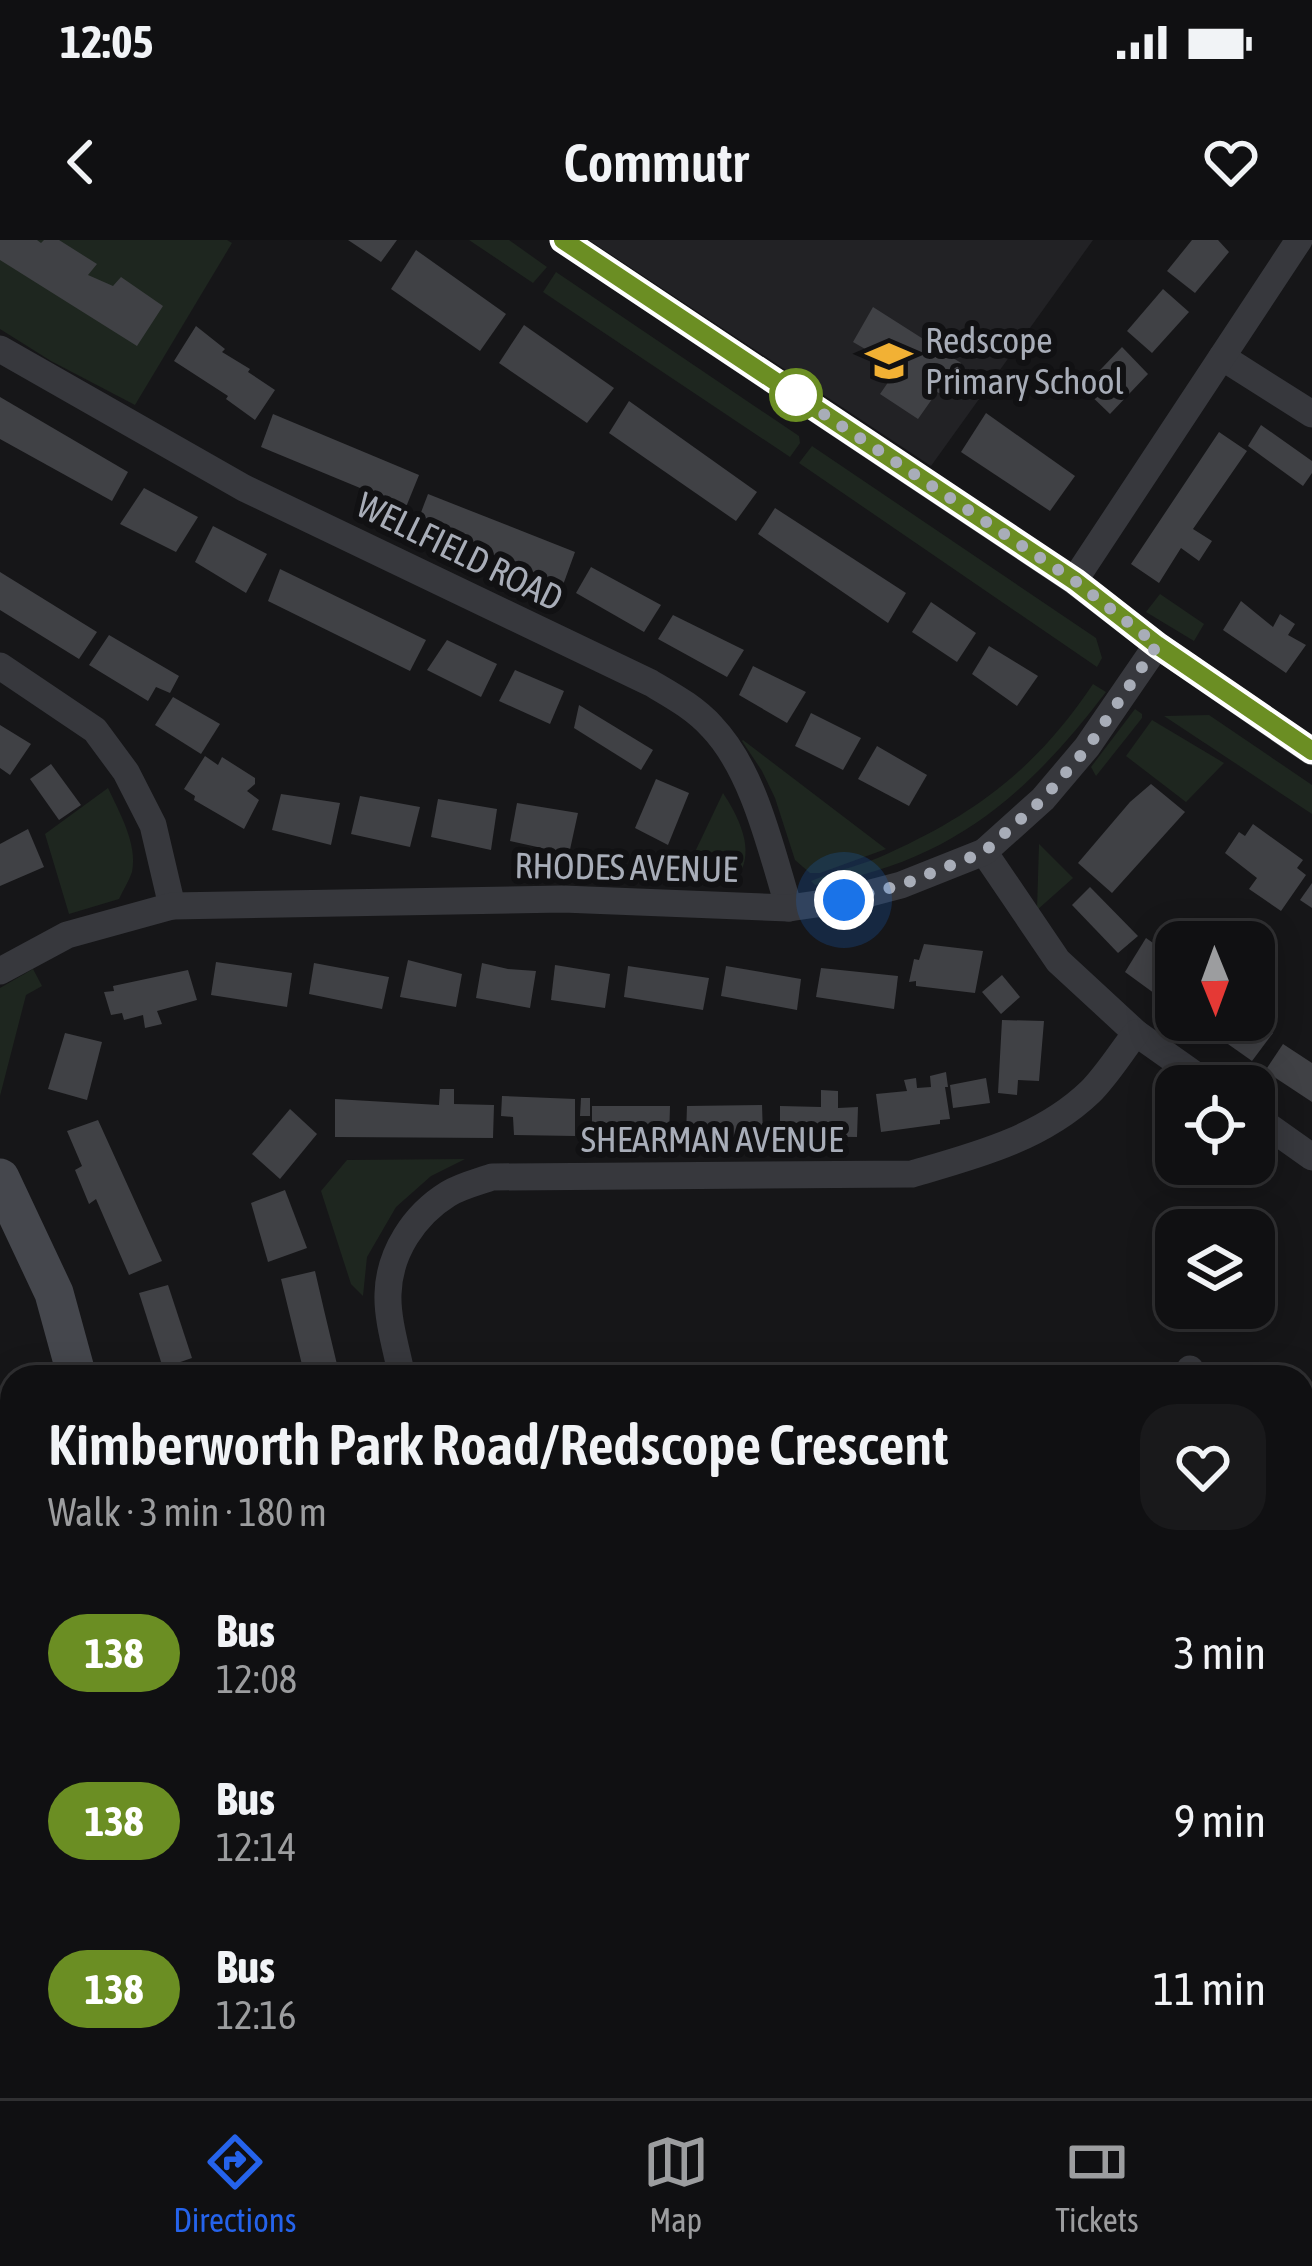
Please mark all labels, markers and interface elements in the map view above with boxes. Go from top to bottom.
text: 12:05 [60,16,154,68]
icon: back [48,129,114,195]
icon: heart [1198,129,1264,195]
text: Commutr [563,132,749,193]
place label: Redscope Primary School [925,319,1124,402]
school or university icon: Redscope Primary School [864,336,914,386]
unlabelled marker [771,370,821,420]
street label: WELLFIELD ROAD [350,483,570,619]
street label: RHODES AVENUE [514,844,738,890]
your location [814,870,874,930]
north arrow [1155,921,1275,1041]
map controls [1155,921,1275,1329]
button: locate [1155,1065,1275,1185]
street label: SHEARMAN AVENUE [581,1118,843,1160]
button: layers [1155,1209,1275,1329]
button: heart [1140,1404,1266,1530]
text: Kimberworth Park Road/Redscope Crescent [48,1412,949,1477]
text: Walk · 3 min · 180 m [48,1490,327,1534]
text: Bus [216,1605,275,1657]
text: 3 min [1174,1627,1266,1679]
text: 138 [84,1629,144,1677]
text: 12:08 [216,1657,297,1701]
text: Bus [216,1773,275,1825]
text: 9 min [1174,1795,1266,1847]
text: 138 [84,1797,144,1845]
text: 12:14 [216,1825,296,1869]
text: Bus [216,1941,275,1993]
text: 11 min [1153,1963,1266,2015]
text: 138 [84,1965,144,2013]
text: 12:16 [216,1993,296,2037]
tab: Directions [173,2129,296,2239]
tab: Map [643,2129,709,2239]
tab: Tickets [1055,2129,1139,2239]

